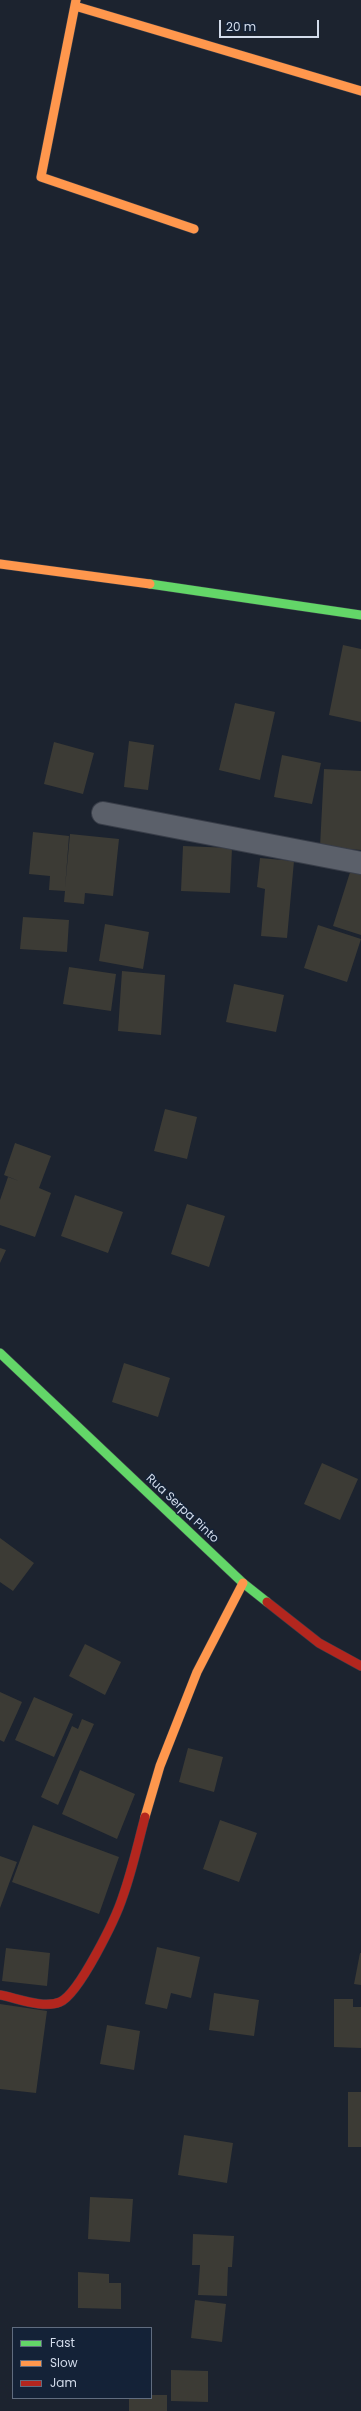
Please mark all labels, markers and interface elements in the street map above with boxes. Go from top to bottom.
scale bar [221,12,321,38]
text: 20 m [226,18,256,35]
street label: Rua Serpa Pinto [143,1472,221,1546]
legend [12,2327,152,2399]
text: Fast [50,2334,75,2351]
text: Slow [50,2354,78,2371]
text: Jam [50,2374,77,2391]

